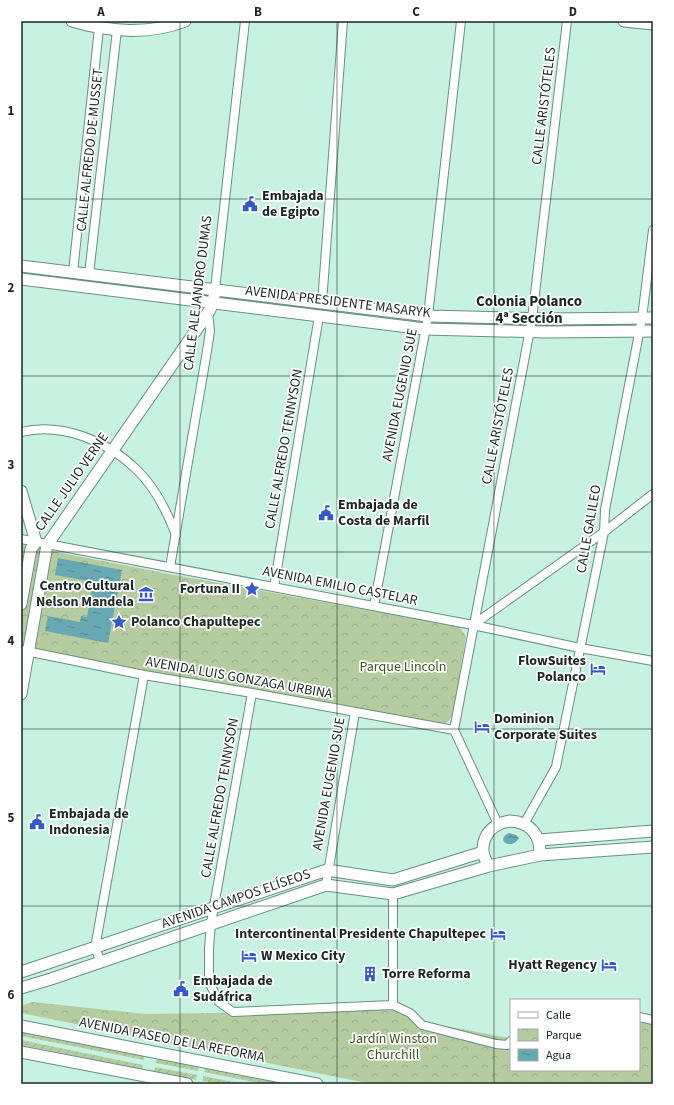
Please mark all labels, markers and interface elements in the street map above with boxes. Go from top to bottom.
text: A [96,3,105,21]
text: B [254,3,262,21]
text: C [412,3,420,21]
text: D [569,3,577,21]
street label: CALLE ARISTÓTELES [527,46,561,166]
street label: CALLE ALFREDO DE MUSSET [71,67,109,233]
text: 1 [8,102,15,120]
place label: Embajada de Egipto [262,186,324,222]
public building icon: Embajada de Egipto [241,195,259,213]
street label: CALLE ALEJANDRO DUMAS [179,214,217,372]
text: 2 [8,279,15,297]
street label: AVENIDA PRESIDENTE MASARYK [244,281,433,323]
district label: Colonia Polanco 4ª Sección [476,291,582,329]
street label: AVENIDA EUGENIO SUE [377,327,423,463]
street label: CALLE ARISTÓTELES [477,366,519,486]
street label: CALLE ALFREDO TENNYSON [260,367,308,531]
street label: CALLE JULIO VERNE [30,428,114,536]
text: 3 [8,456,15,474]
street label: CALLE GALILEO [571,483,607,575]
place label: Embajada de Costa de Marfil [338,495,429,531]
public building icon: Embajada de Costa de Marfil [317,504,335,522]
street label: AVENIDA EMILIO CASTELAR [261,561,419,611]
place label: Centro Cultural Nelson Mandela [36,576,134,612]
place label: Fortuna II [180,579,240,599]
place icon: Fortuna II [243,580,261,598]
museum icon: Centro Cultural Nelson Mandela [137,585,155,603]
place label: Polanco Chapultepec [131,612,261,632]
place icon: Polanco Chapultepec [110,613,128,631]
text: 4 [8,632,15,650]
place label: FlowSuites Polanco [518,651,586,687]
street label: AVENIDA LUIS GONZAGA URBINA [144,652,334,704]
park label: Parque Lincoln [359,657,447,677]
hotel icon: FlowSuites Polanco [589,660,607,678]
place label: Dominion Corporate Suites [494,709,597,745]
street label: CALLE ALFREDO TENNYSON [196,716,244,880]
street label: AVENIDA EUGENIO SUE [307,716,351,852]
hotel icon: Dominion Corporate Suites [473,718,491,736]
place label: Embajada de Indonesia [49,804,129,840]
text: 5 [8,809,15,827]
public building icon: Embajada de Indonesia [28,813,46,831]
street label: AVENIDA CAMPOS ELÍSEOS [159,864,313,934]
place label: Intercontinental Presidente Chapultepec [235,924,486,944]
hotel icon: Intercontinental Presidente Chapultepec [489,925,507,943]
place label: W Mexico City [261,946,346,966]
hotel icon: W Mexico City [240,947,258,965]
place label: Hyatt Regency [508,955,598,975]
hotel icon: Hyatt Regency [600,956,618,974]
place label: Torre Reforma [382,964,471,984]
building icon: Torre Reforma [361,965,379,983]
place label: Embajada de Sudáfrica [193,971,273,1007]
public building icon: Embajada de Sudáfrica [172,980,190,998]
text: 6 [8,986,15,1004]
legend [510,999,640,1071]
text: Calle [546,1007,571,1024]
street label: AVENIDA PASEO DE LA REFORMA [78,1012,267,1068]
text: Parque [546,1027,582,1044]
park label: Jardín Winston Churchill [349,1029,437,1065]
text: Agua [546,1047,571,1064]

